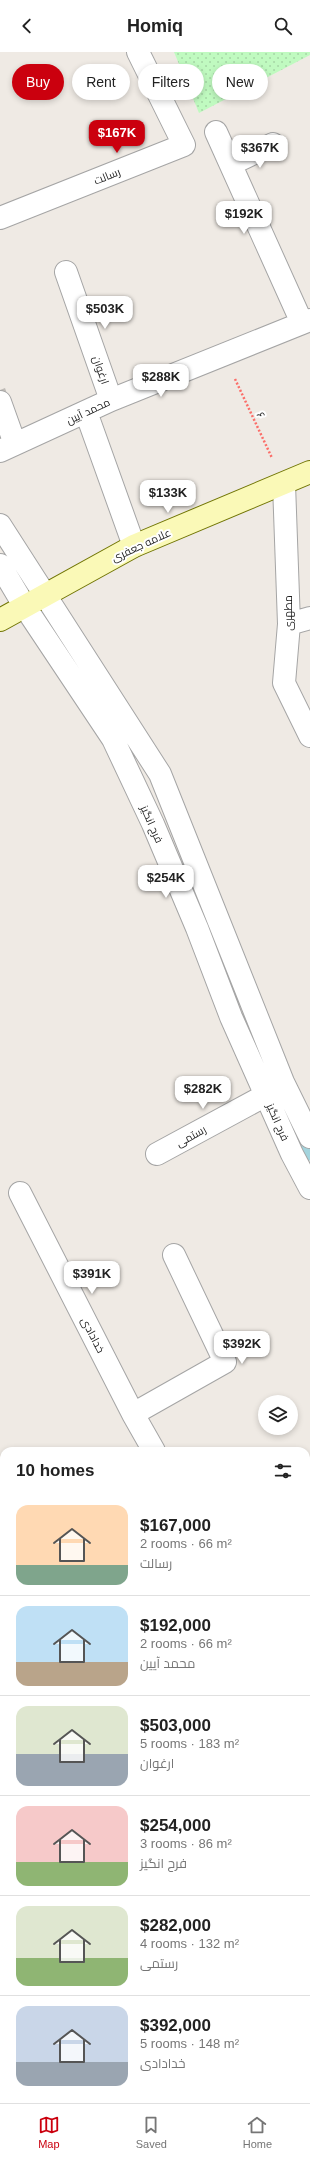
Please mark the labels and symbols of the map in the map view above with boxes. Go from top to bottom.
pin: $167K [89,120,145,154]
pin: $367K [232,135,288,169]
street label: رسالت [92,165,122,188]
pin: $192K [216,201,272,235]
pin: $503K [77,296,133,330]
street label: ارغوان [90,354,111,386]
pin: $288K [133,364,189,398]
street label: محمد آیین [64,396,112,427]
street label: ۶ [254,410,268,420]
pin: $133K [140,480,196,514]
street label: علامه جعفری [110,526,173,565]
street label: مطهری [282,595,295,631]
street label: فرح انگیز [136,803,166,845]
pin: $254K [138,865,194,899]
pin: $282K [175,1076,231,1110]
street label: فرح انگیز [262,1101,292,1143]
street label: رستمی [174,1123,209,1150]
pin: $391K [64,1261,120,1295]
street label: خدادادی [78,1315,107,1355]
pin: $392K [214,1331,270,1365]

